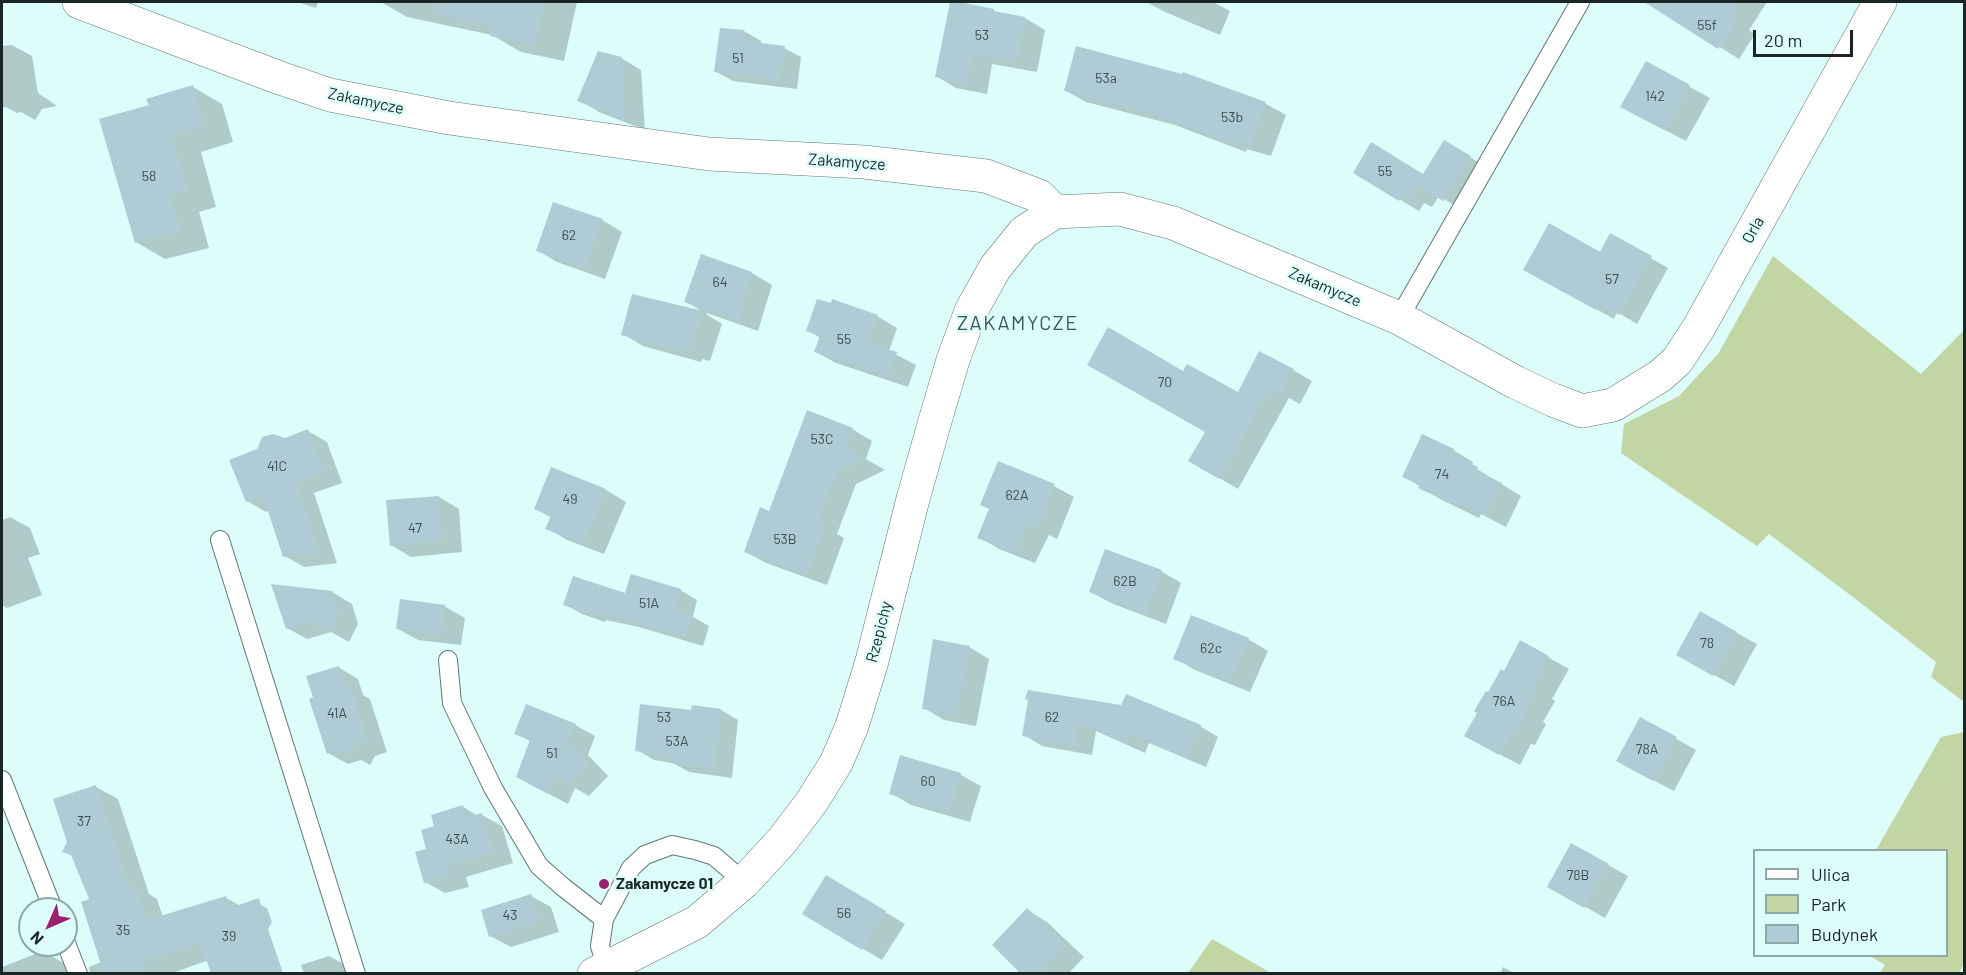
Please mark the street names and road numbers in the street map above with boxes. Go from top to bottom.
street label: Zakamycze [326,84,406,118]
street label: Zakamycze [808,150,886,174]
street label: Orla [1738,213,1768,247]
street label: Zakamycze [1286,263,1364,311]
street label: Rzepichy [862,599,896,665]

